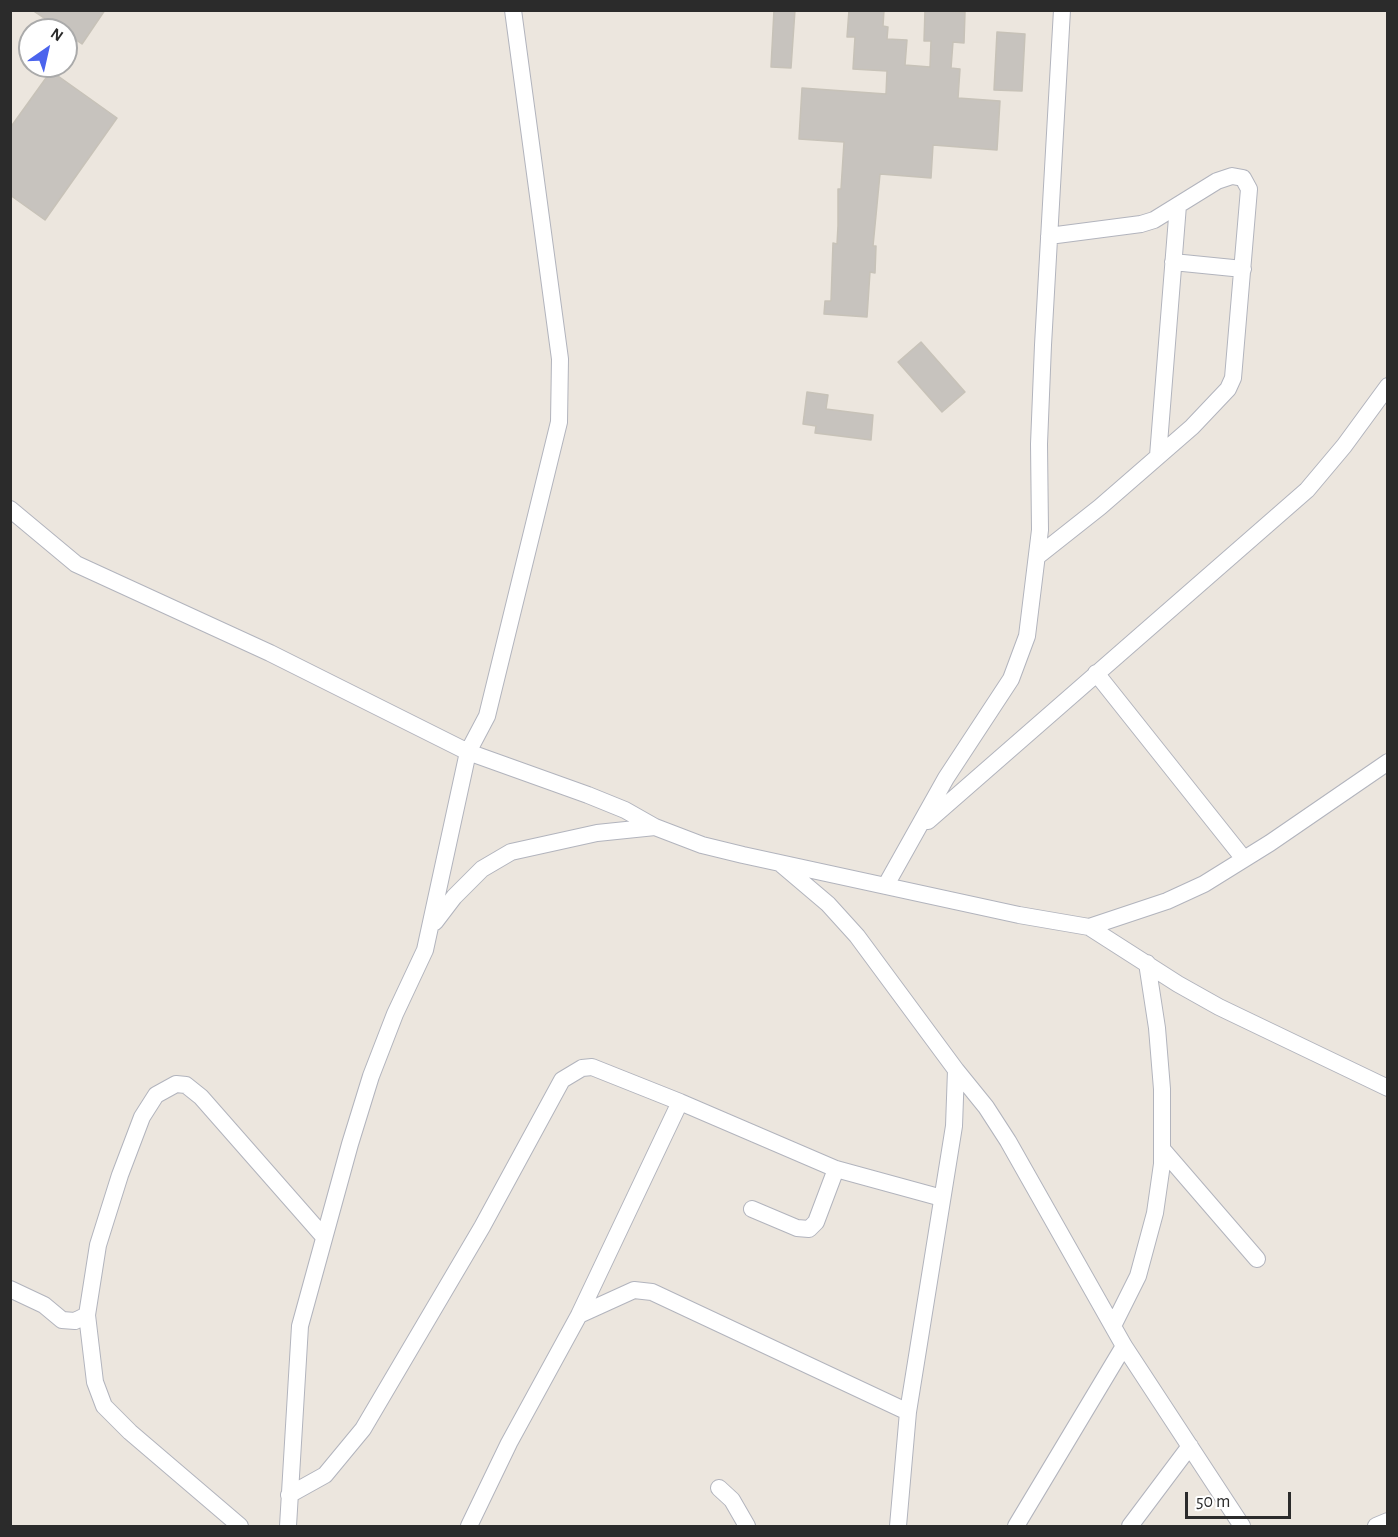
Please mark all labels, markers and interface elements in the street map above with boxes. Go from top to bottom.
north arrow [18,18,78,78]
text: N [48,25,66,44]
scale bar [1188,1480,1294,1518]
text: 50 m [1196,1493,1230,1511]

